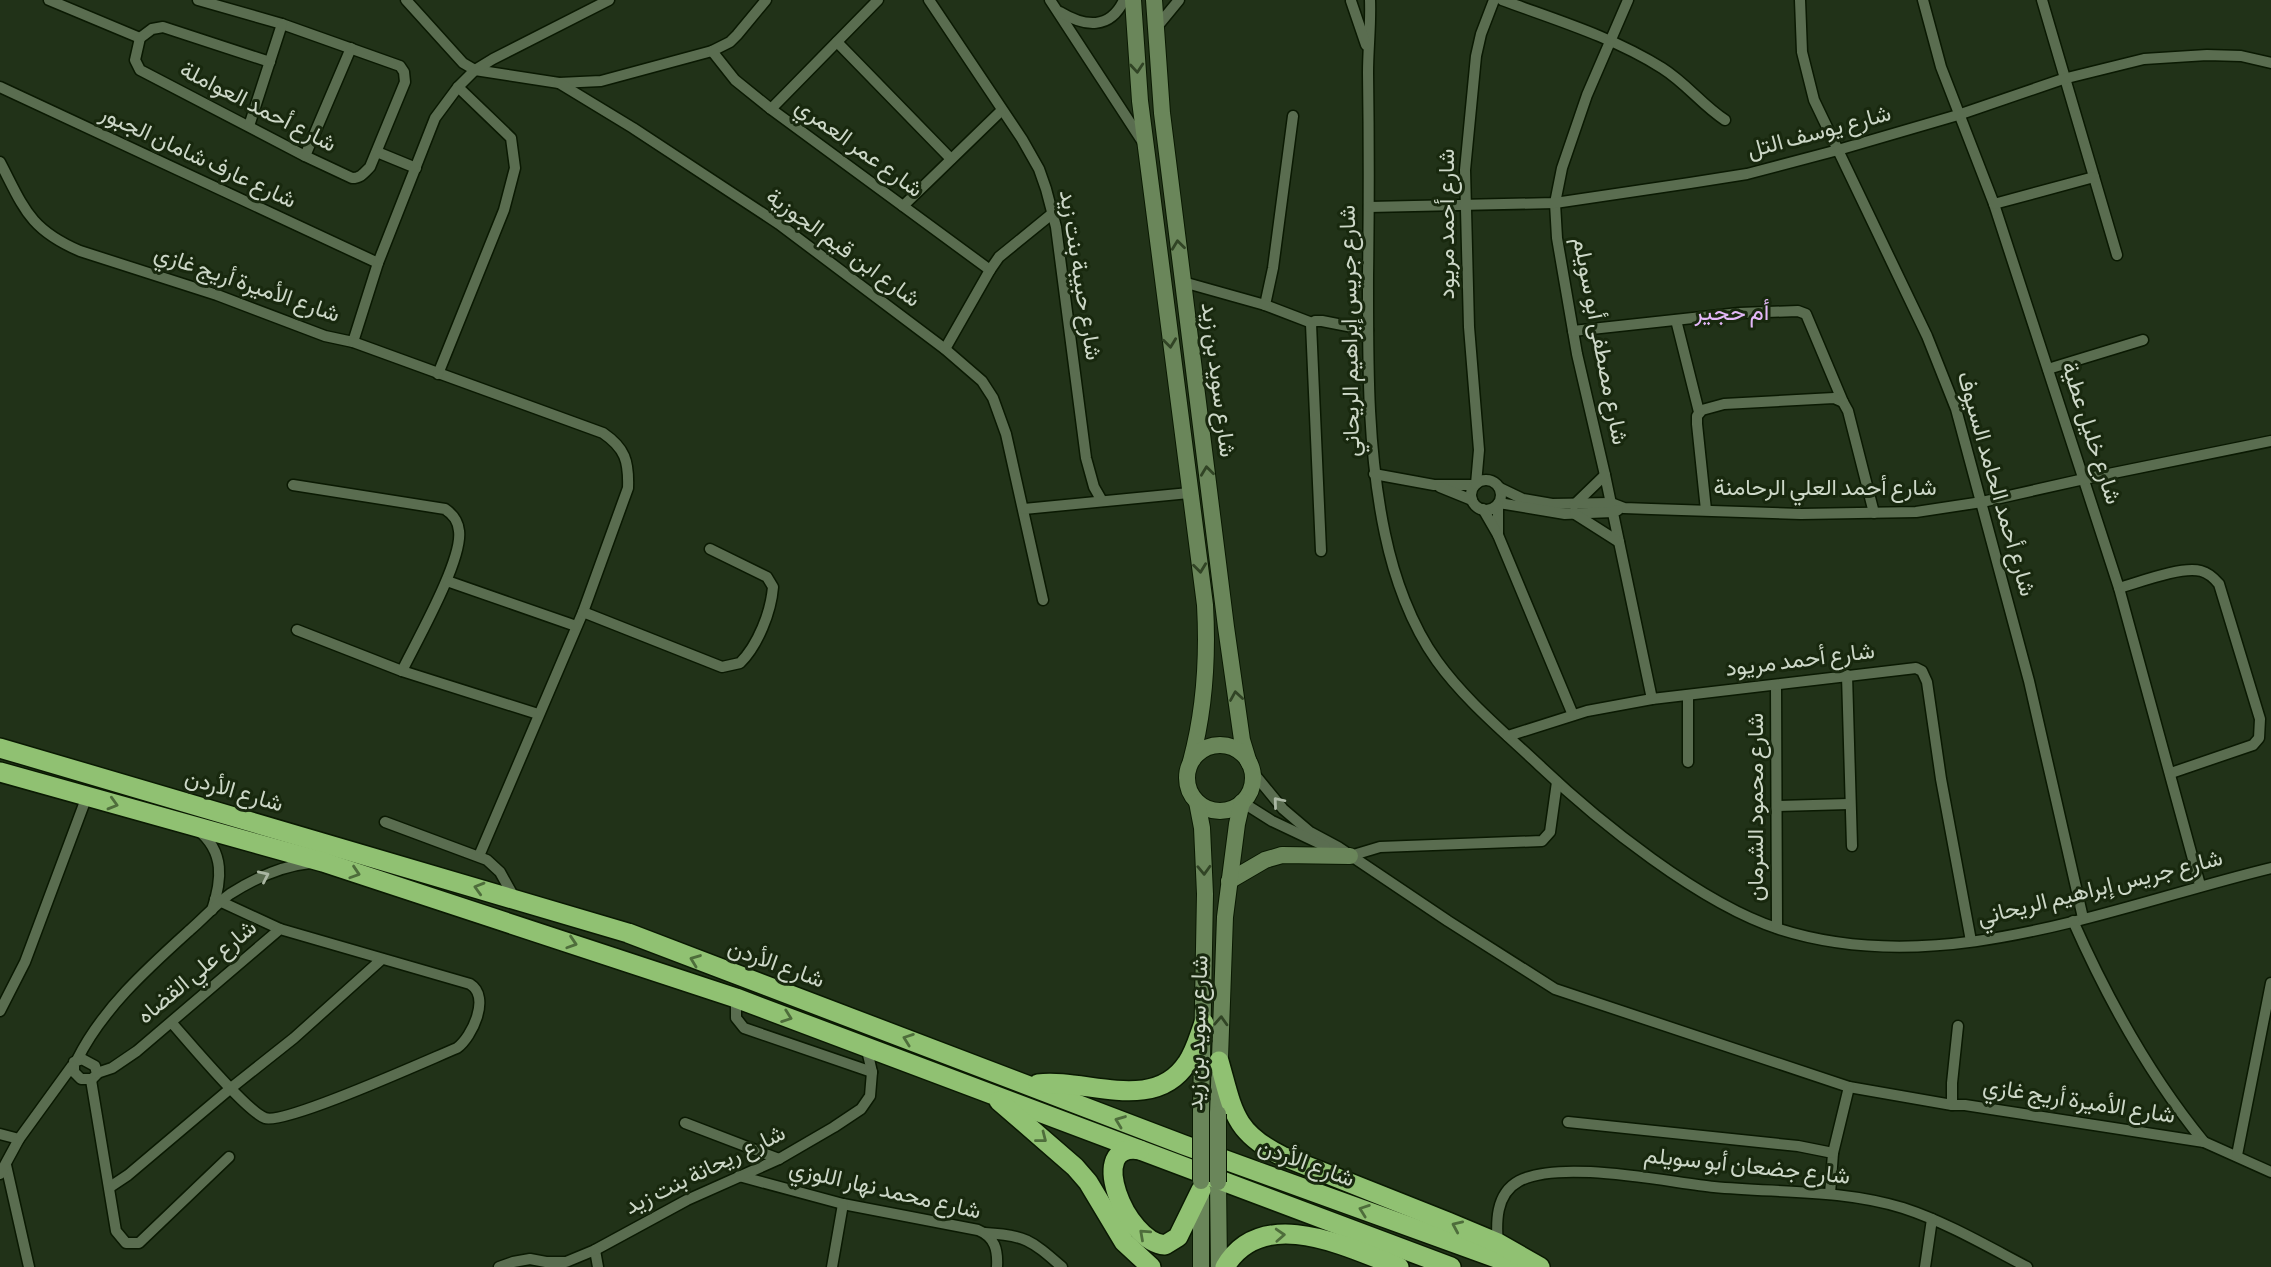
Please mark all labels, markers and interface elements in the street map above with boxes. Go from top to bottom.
street label: شارع أحمد العواملة [175,56,341,159]
one-way arrow [1129,63,1144,74]
street label: شارع عمر العمري [787,92,928,207]
street label: شارع عارف شامان الجبور [94,99,301,216]
street label: شارع يوسف التل [1744,99,1894,166]
street label: شارع أحمد مريود [1433,149,1462,299]
street label: شارع ابن قيم الجوزية [760,183,926,314]
street label: شارع حبيبة بنت زيد [1052,188,1107,362]
street label: شارع جريس إبراهيم الريحاني [1334,205,1370,457]
street label: شارع مصطفى أبو سويلم [1565,235,1634,447]
street label: شارع الأميرة أريج غازي [149,239,343,333]
one-way arrow [1171,239,1186,251]
district label: أم حجير [1694,298,1770,328]
street label: شارع سويد بن زيد [1194,301,1241,459]
one-way arrow [1162,337,1177,348]
street label: شارع خليل عطية [2054,358,2127,508]
street label: شارع أحمد الحامد السيوف [1950,368,2042,600]
one-way arrow [1199,465,1214,477]
street label: شارع أحمد العلي الرحامنة [1713,474,1937,506]
one-way arrow [1193,562,1208,574]
street label: شارع أحمد مريود [1724,637,1877,684]
one-way arrow [1229,690,1244,702]
street label: شارع محمود الشرمان [1742,713,1771,901]
street label: شارع الأردن [181,764,286,819]
one-way arrow [107,795,119,810]
one-way arrow [1274,797,1286,810]
street label: شارع جريس إبراهيم الريحاني [1974,844,2227,936]
one-way arrow [1197,864,1212,875]
one-way arrow [349,865,361,879]
one-way arrow [256,870,269,884]
one-way arrow [473,882,485,897]
street label: شارع علي القضاه [131,914,265,1033]
one-way arrow [565,934,577,949]
street label: شارع الأردن [723,934,828,995]
one-way arrow [690,954,702,968]
street label: شارع سويد بن زيد [1181,955,1216,1111]
one-way arrow [780,1009,792,1023]
one-way arrow [1213,1015,1228,1026]
one-way arrow [903,1033,915,1047]
street label: شارع الأميرة أريج غازي [1980,1072,2177,1134]
one-way arrow [1115,1116,1127,1130]
street label: شارع ريحانة بنت زيد [620,1119,791,1222]
one-way arrow [1034,1130,1047,1143]
street label: شارع الأردن [1253,1133,1358,1194]
street label: شارع جضعان أبو سويلم [1643,1141,1851,1192]
street label: شارع محمد نهار اللوزي [785,1154,984,1230]
one-way arrow [1359,1204,1371,1218]
one-way arrow [1452,1220,1465,1234]
one-way arrow [1275,1228,1286,1243]
one-way arrow [1139,1230,1152,1242]

